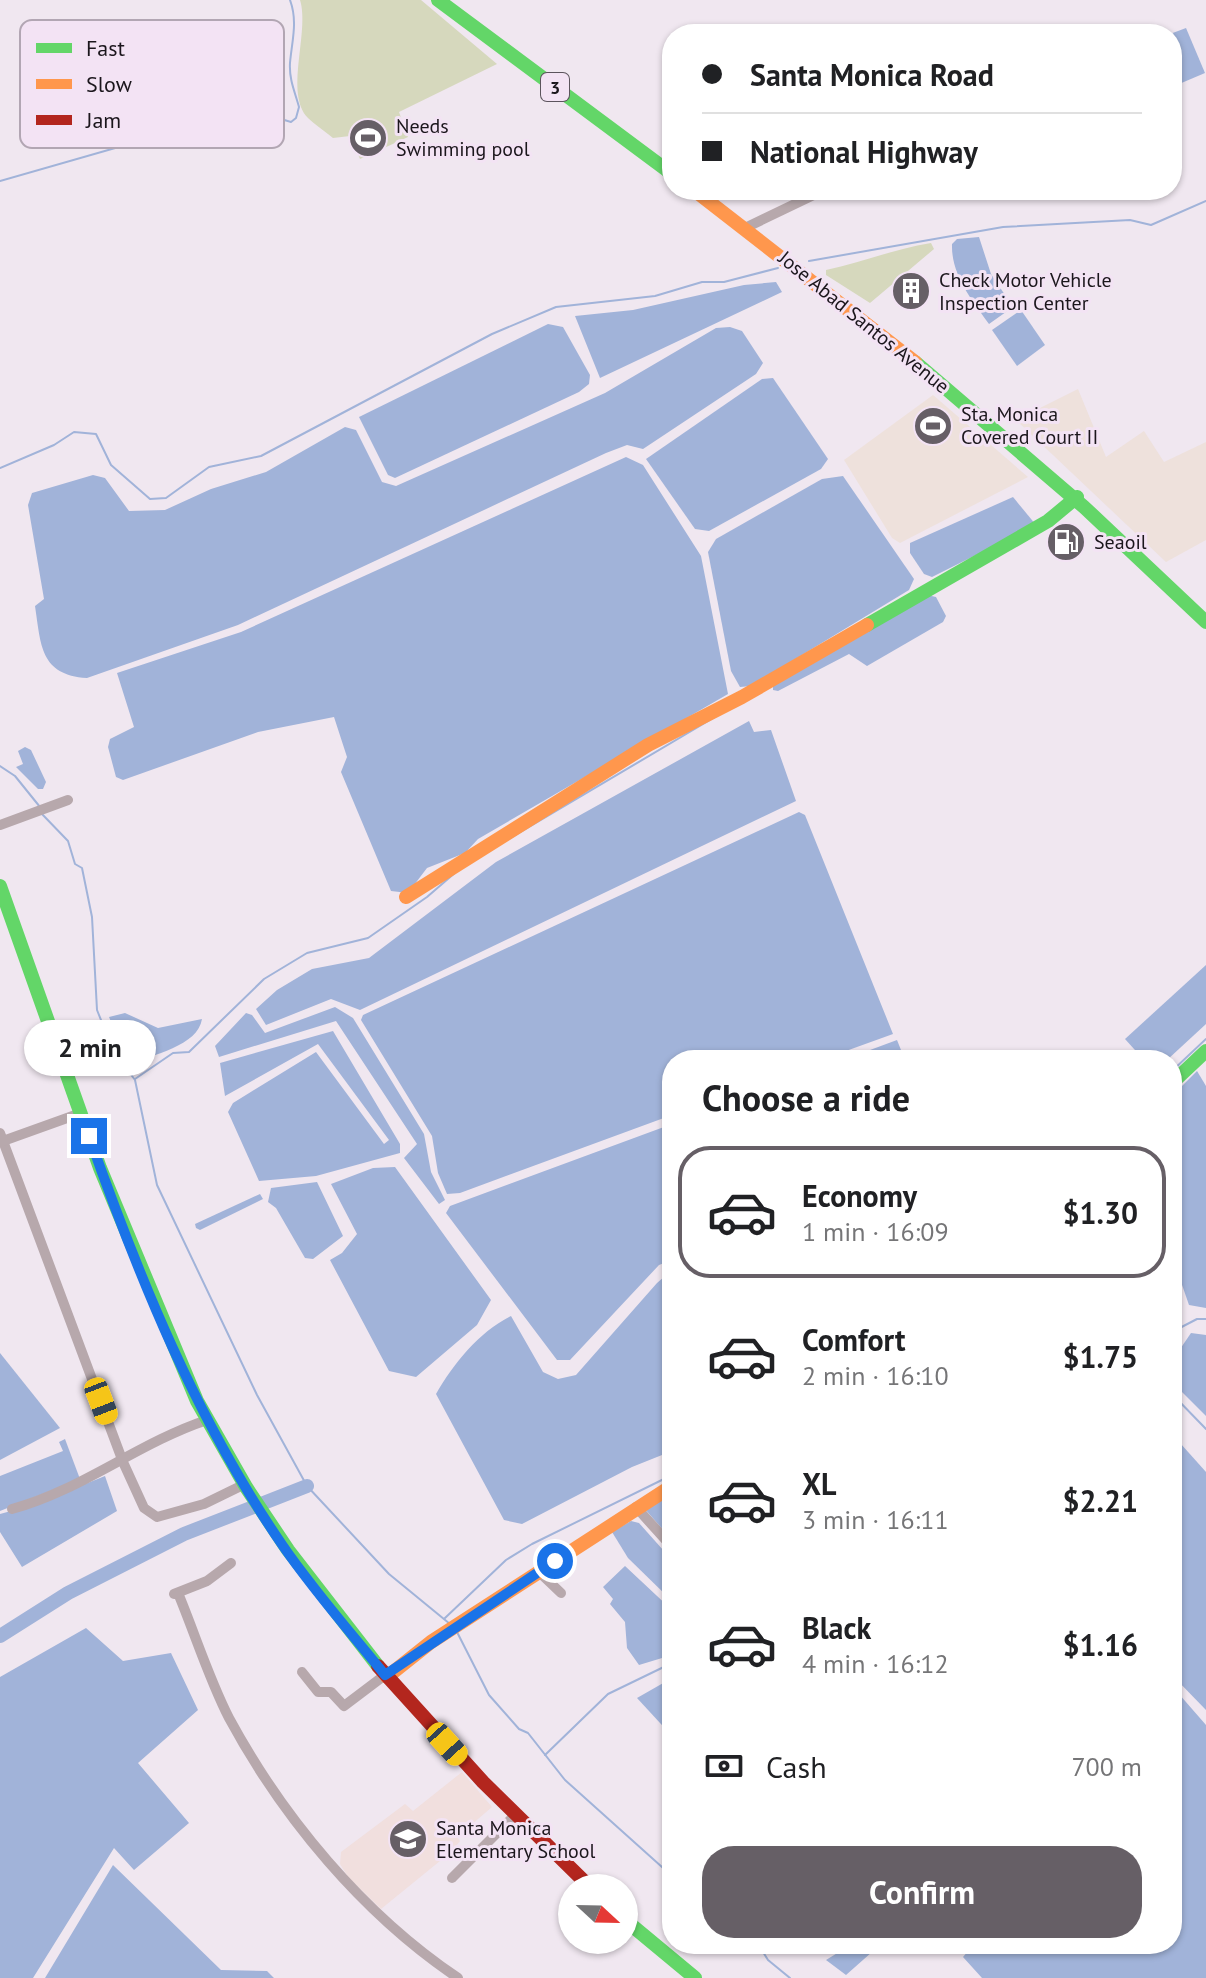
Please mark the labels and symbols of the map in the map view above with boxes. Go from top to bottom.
legend [20,20,284,148]
text: Fast [86,34,126,62]
text: Slow [86,70,132,98]
road number: 3 [541,73,569,101]
text: Jam [85,106,121,134]
place label: Needs Swimming pool [396,113,530,162]
sports icon: Needs Swimming pool [347,117,389,159]
street label: Jose Abad Santos Avenue [772,244,955,399]
place label: Check Motor Vehicle Inspection Center [939,267,1112,316]
building icon: Check Motor Vehicle Inspection Center [890,270,932,312]
place label: Sta. Monica Covered Court II [961,401,1098,450]
sports icon: Sta. Monica Covered Court II [912,405,954,447]
fuel station icon: Seaoil [1045,521,1087,563]
place label: Seaoil [1094,529,1147,555]
callout: 2 min [23,1020,155,1076]
route end [71,1118,107,1154]
car [81,1374,121,1428]
route start [537,1543,573,1579]
car [422,1718,472,1770]
place label: Santa Monica Elementary School [436,1815,596,1864]
school or university icon: Santa Monica Elementary School [387,1818,429,1860]
north arrow [558,1874,638,1954]

